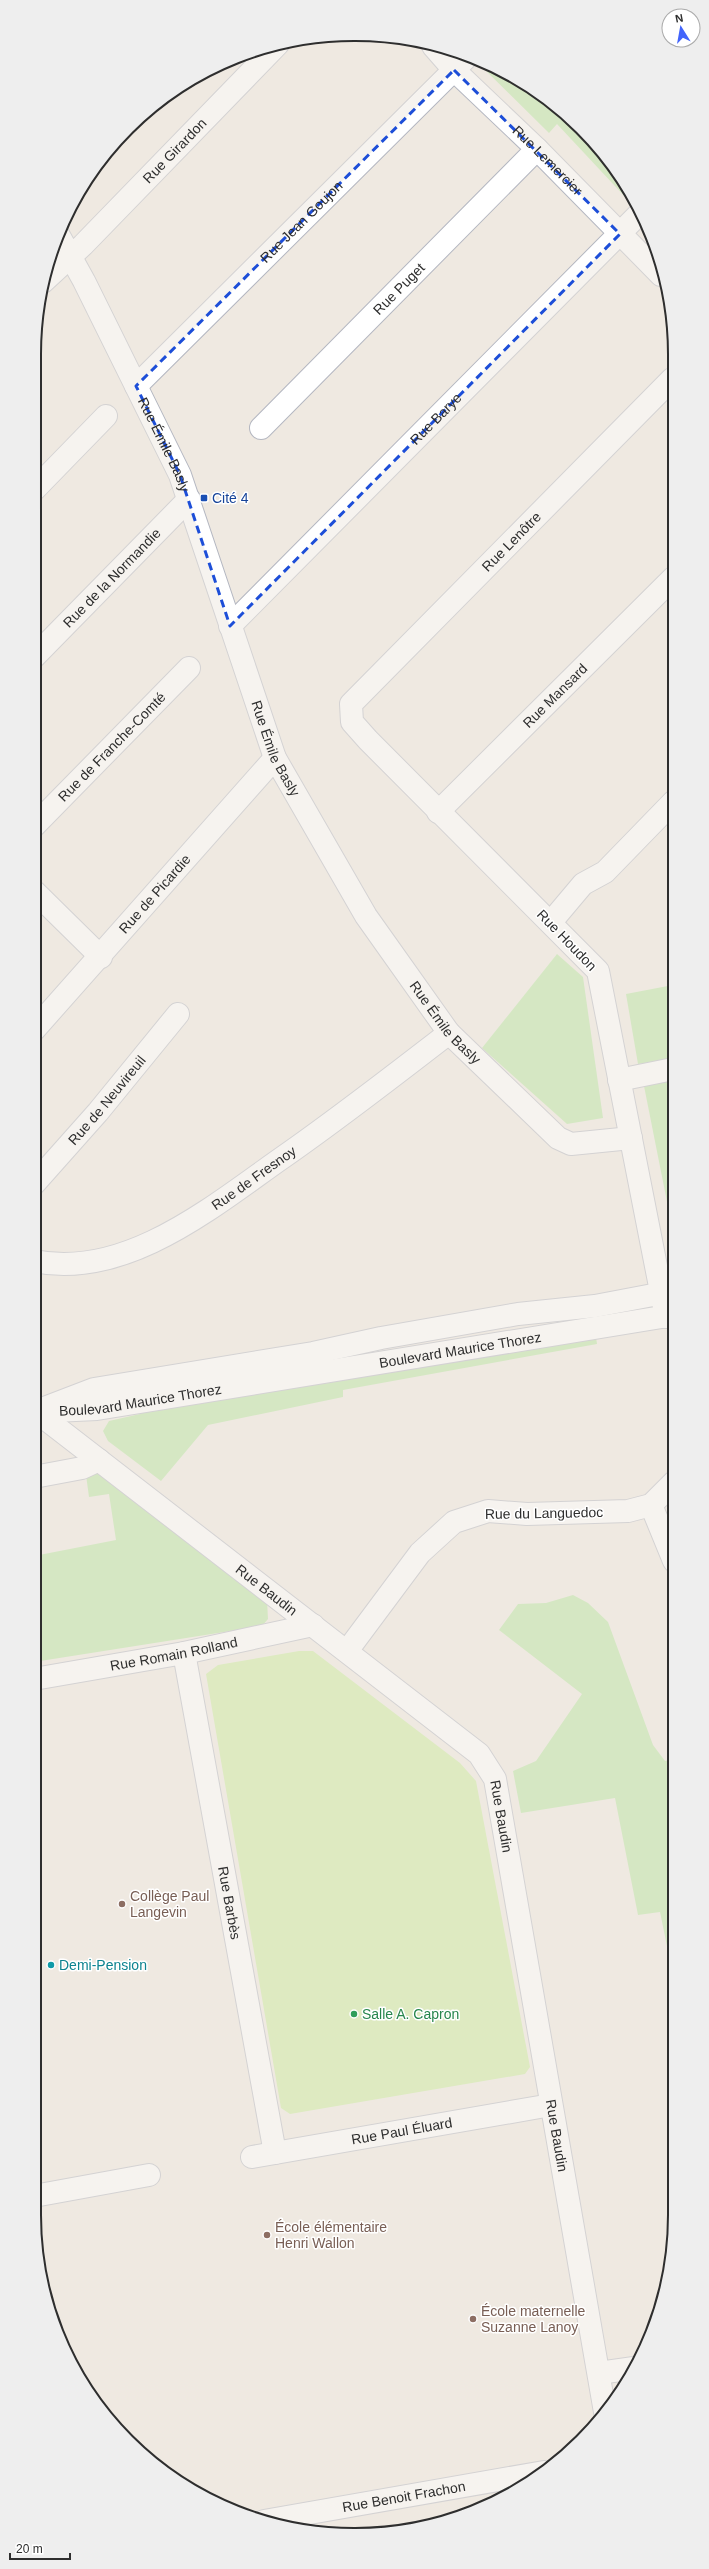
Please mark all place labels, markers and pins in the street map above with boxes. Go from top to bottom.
place label: Cité 4 [212,490,249,506]
marker: Cité 4 [199,493,209,503]
place label: Collège Paul Langevin [130,1888,209,1920]
marker: Collège Paul Langevin [117,1899,127,1909]
place label: Demi-Pension [59,1957,147,1973]
marker: Demi-Pension [46,1960,56,1970]
place label: Salle A. Capron [362,2006,459,2022]
marker: Salle A. Capron [349,2009,359,2019]
place label: École élémentaire Henri Wallon [275,2219,387,2251]
marker: École élémentaire Henri Wallon [262,2230,272,2240]
place label: École maternelle Suzanne Lanoy [481,2303,585,2335]
marker: École maternelle Suzanne Lanoy [468,2314,478,2324]

